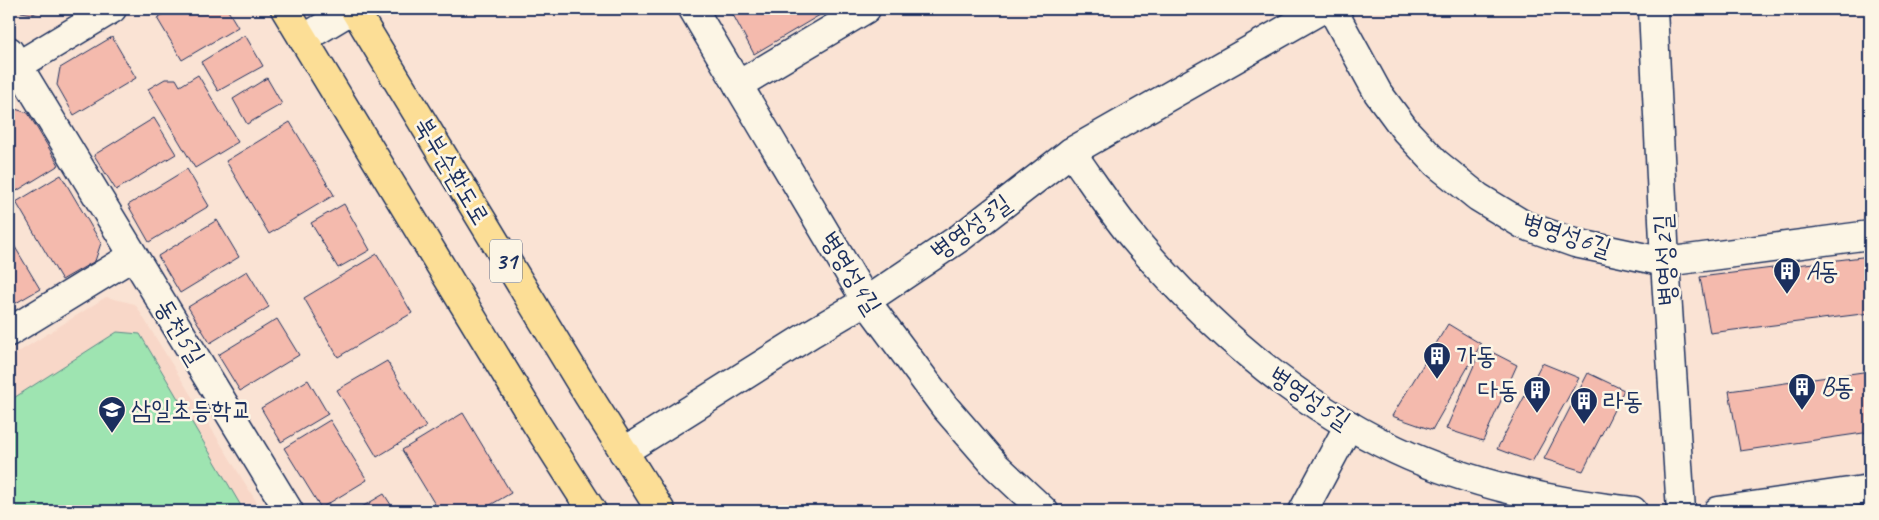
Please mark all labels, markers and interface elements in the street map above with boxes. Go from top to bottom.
street label: 북부순환도로 [407,111,497,231]
street label: 병영성3길 [924,187,1018,267]
street label: 병영성6길 [1518,206,1616,264]
street label: 병영성2길 [1647,213,1683,307]
street label: 병영성4길 [813,226,889,320]
road number: 31 [490,240,522,282]
place label: A동 [1806,255,1839,287]
building icon: A동 [1772,256,1802,295]
street label: 동천5길 [148,293,212,371]
place label: 가동 [1456,340,1496,372]
building icon: 가동 [1422,341,1452,380]
street label: 병영성5길 [1263,359,1357,437]
place label: B동 [1821,371,1854,403]
building icon: B동 [1787,372,1817,411]
place label: 다동 [1478,374,1518,406]
building icon: 다동 [1522,375,1552,414]
place label: 라동 [1603,385,1643,417]
building icon: 라동 [1569,386,1599,425]
place label: 삼일초등학교 [131,394,252,426]
school or university icon: 삼일초등학교 [97,395,127,434]

